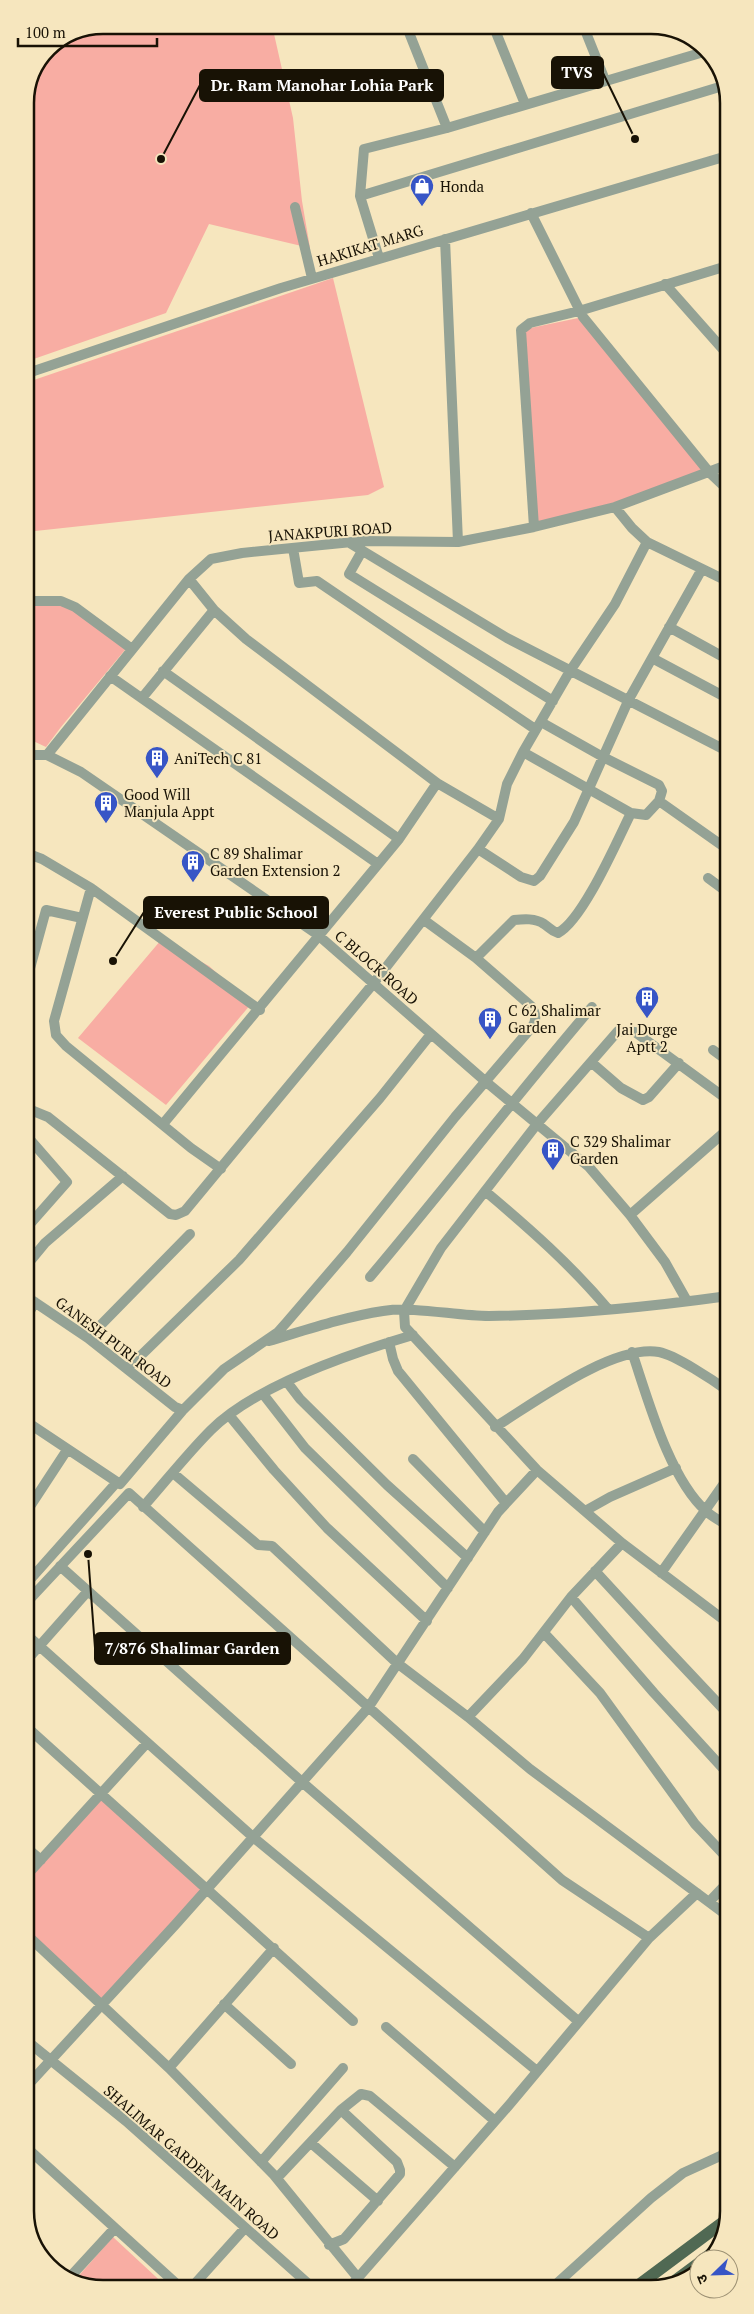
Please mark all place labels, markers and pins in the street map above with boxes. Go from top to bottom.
callout: TVS [552,57,603,88]
callout: Dr. Ram Manohar Lohia Park [200,70,443,101]
shop icon: Honda [409,173,435,207]
place label: Honda [440,176,484,196]
building icon: AniTech C 81 [144,745,170,779]
place label: AniTech C 81 [174,748,262,768]
place label: Good Will Manjula Appt [124,784,215,821]
building icon: Good Will Manjula Appt [93,790,119,824]
place label: C 89 Shalimar Garden Extension 2 [210,843,340,880]
building icon: C 89 Shalimar Garden Extension 2 [180,849,206,883]
callout: Everest Public School [144,897,328,928]
building icon: Jai Durge Aptt 2 [634,985,660,1019]
place label: C 62 Shalimar Garden [508,1000,601,1037]
building icon: C 62 Shalimar Garden [477,1006,503,1040]
place label: Jai Durge Aptt 2 [616,1019,678,1056]
place label: C 329 Shalimar Garden [570,1131,671,1168]
building icon: C 329 Shalimar Garden [540,1137,566,1171]
callout: 7/876 Shalimar Garden [95,1633,290,1664]

